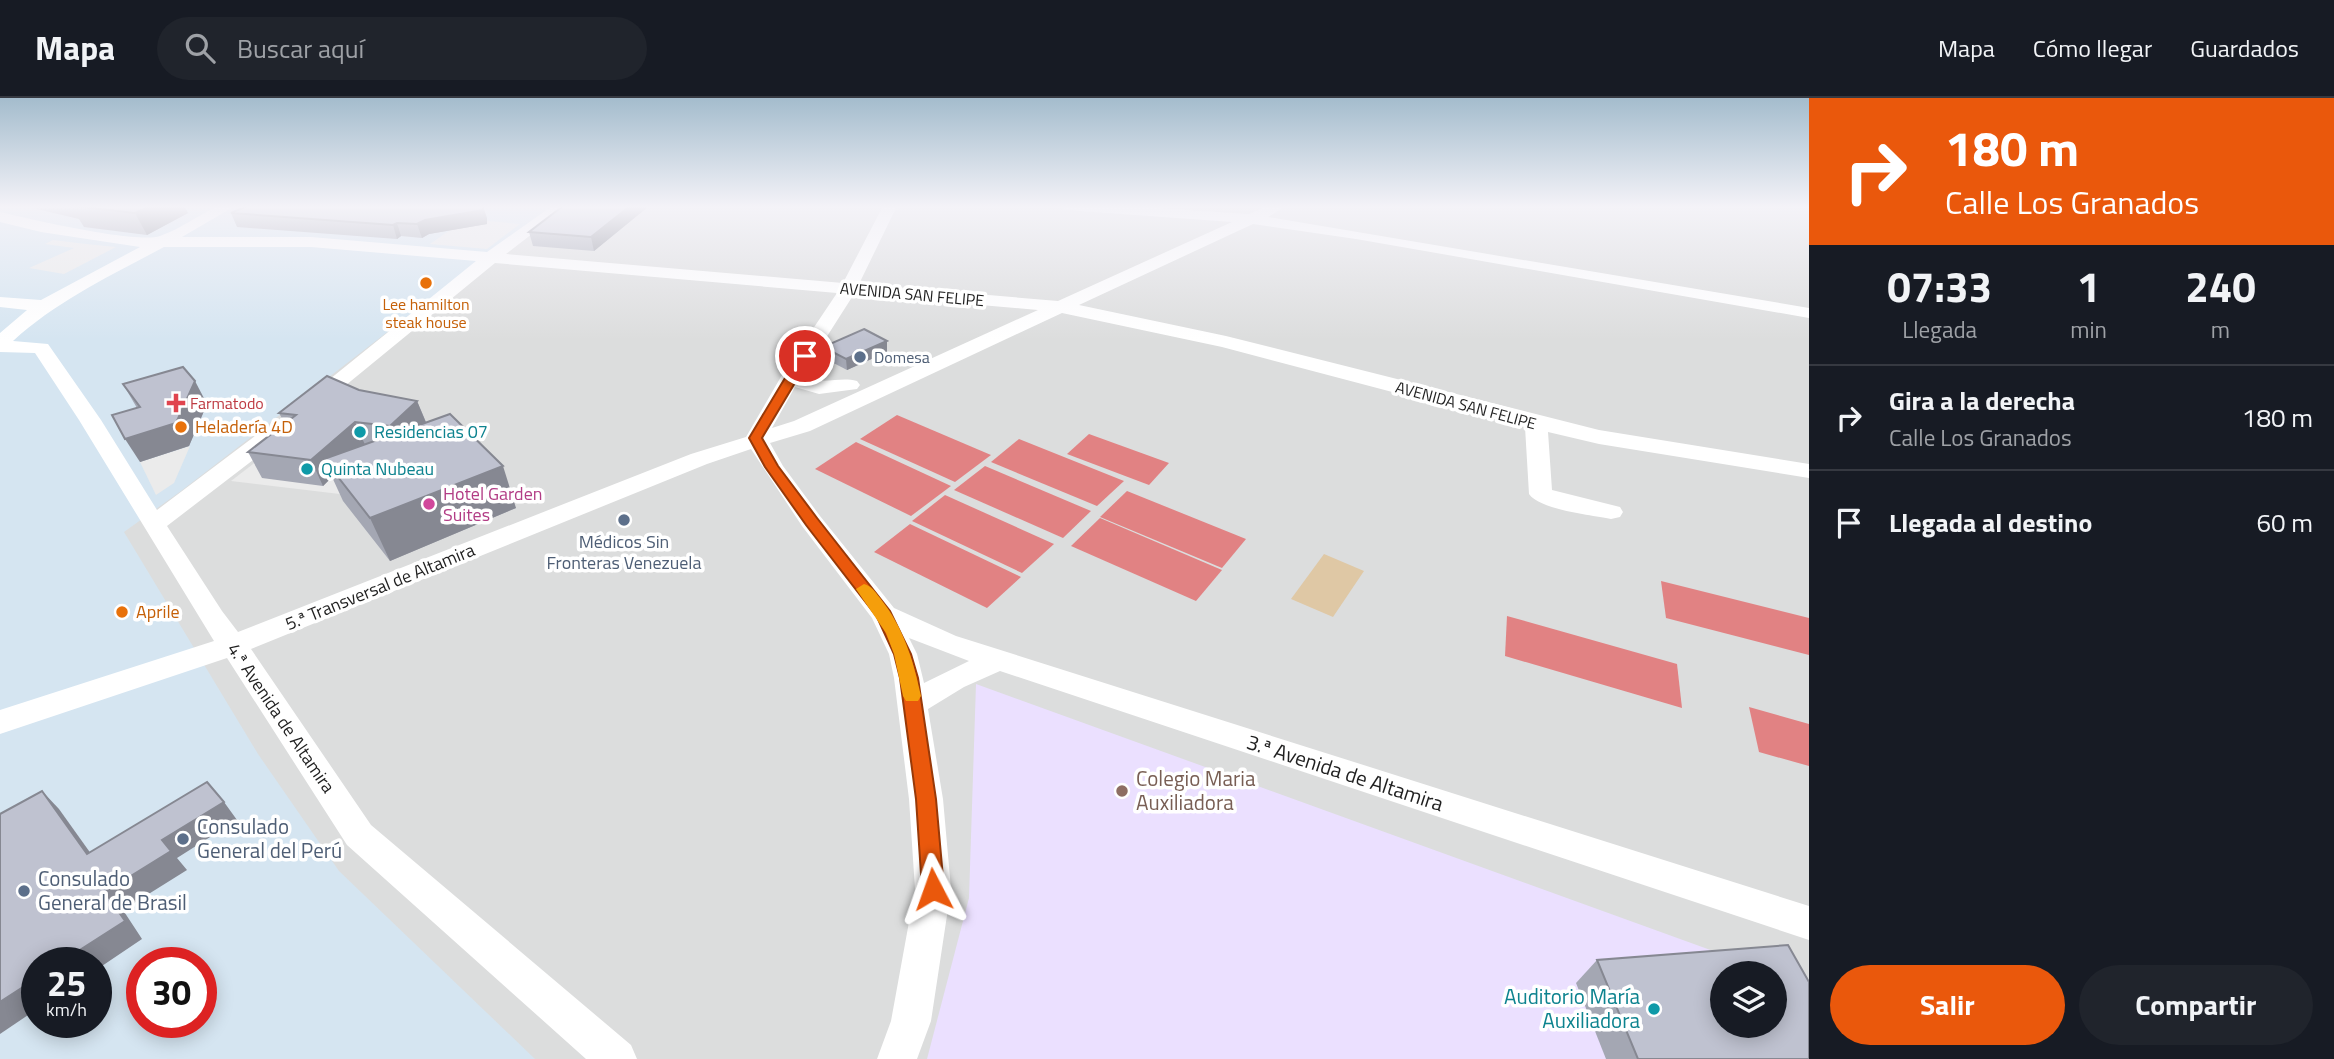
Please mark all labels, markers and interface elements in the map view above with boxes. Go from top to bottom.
search box [157,17,647,80]
text: Mapa [35,23,115,73]
icon: search [181,29,219,67]
text: Buscar aquí [237,29,364,68]
text: Mapa [1938,30,1995,66]
text: Cómo llegar [2033,30,2152,66]
text: Guardados [2190,30,2299,66]
text: 180 m [1945,110,2079,185]
icon: right [1830,126,1921,217]
text: Calle Los Granados [1945,178,2199,226]
text: 07:33 [1887,254,1992,318]
text: 1 [2077,254,2100,318]
text: 240 [2185,254,2256,318]
marker: Lee hamilton steak house [418,275,434,291]
street label: AVENIDA SAN FELIPE [839,276,985,312]
place label: Lee hamilton steak house [382,292,470,334]
text: Llegada [1902,312,1977,347]
text: min [2070,312,2107,347]
text: m [2211,312,2230,347]
pin [775,326,835,386]
icon: arrive [786,337,824,375]
place label: Domesa [874,345,930,369]
marker: Domesa [852,349,868,365]
street label: AVENIDA SAN FELIPE [1393,375,1539,435]
text: Gira a la derecha [1889,381,2075,420]
place label: Farmatodo [190,391,264,415]
marker: Farmatodo [168,395,184,411]
text: 180 m [2242,398,2313,437]
icon: right [1830,399,1868,437]
place label: Heladería 4D [195,413,293,440]
place label: Residencias 07 [374,418,488,445]
marker: Heladería 4D [173,419,189,435]
text: Calle Los Granados [1889,420,2072,455]
marker: Residencias 07 [352,424,368,440]
place label: Quinta Nubeau [321,455,434,482]
marker: Quinta Nubeau [299,461,315,477]
place label: Hotel Garden Suites [443,480,542,528]
marker: Hotel Garden Suites [421,496,437,512]
text: Llegada al destino [1889,503,2092,542]
text: 60 m [2256,503,2313,542]
icon: arrive [1830,504,1868,542]
marker: Médicos Sin Fronteras Venezuela [616,512,632,528]
place label: Médicos Sin Fronteras Venezuela [547,528,702,576]
street label: 5.ª Transversal de Altamira [281,536,479,637]
place label: Aprile [136,598,180,625]
marker: Aprile [114,604,130,620]
street label: 4.ª Avenida de Altamira [221,637,342,798]
street label: 3.ª Avenida de Altamira [1243,725,1448,819]
place label: Colegio Maria Auxiliadora [1136,762,1256,818]
marker: Colegio Maria Auxiliadora [1114,783,1130,799]
place label: Consulado General del Perú [197,810,342,866]
marker: Consulado General del Perú [175,831,191,847]
position arrow [896,852,970,926]
place label: Consulado General de Brasil [38,862,187,918]
marker: Consulado General de Brasil [16,883,32,899]
speed limit sign: 30 [126,947,217,1038]
text: 25 [47,956,86,1010]
map controls [1710,961,1787,1038]
button: layers [1710,961,1787,1038]
button: Salir [1830,965,2065,1045]
button: Compartir [2079,965,2313,1045]
place label: Auditorio María Auxiliadora [1504,980,1640,1036]
text: km/h [46,996,87,1023]
marker: Auditorio María Auxiliadora [1646,1001,1662,1017]

